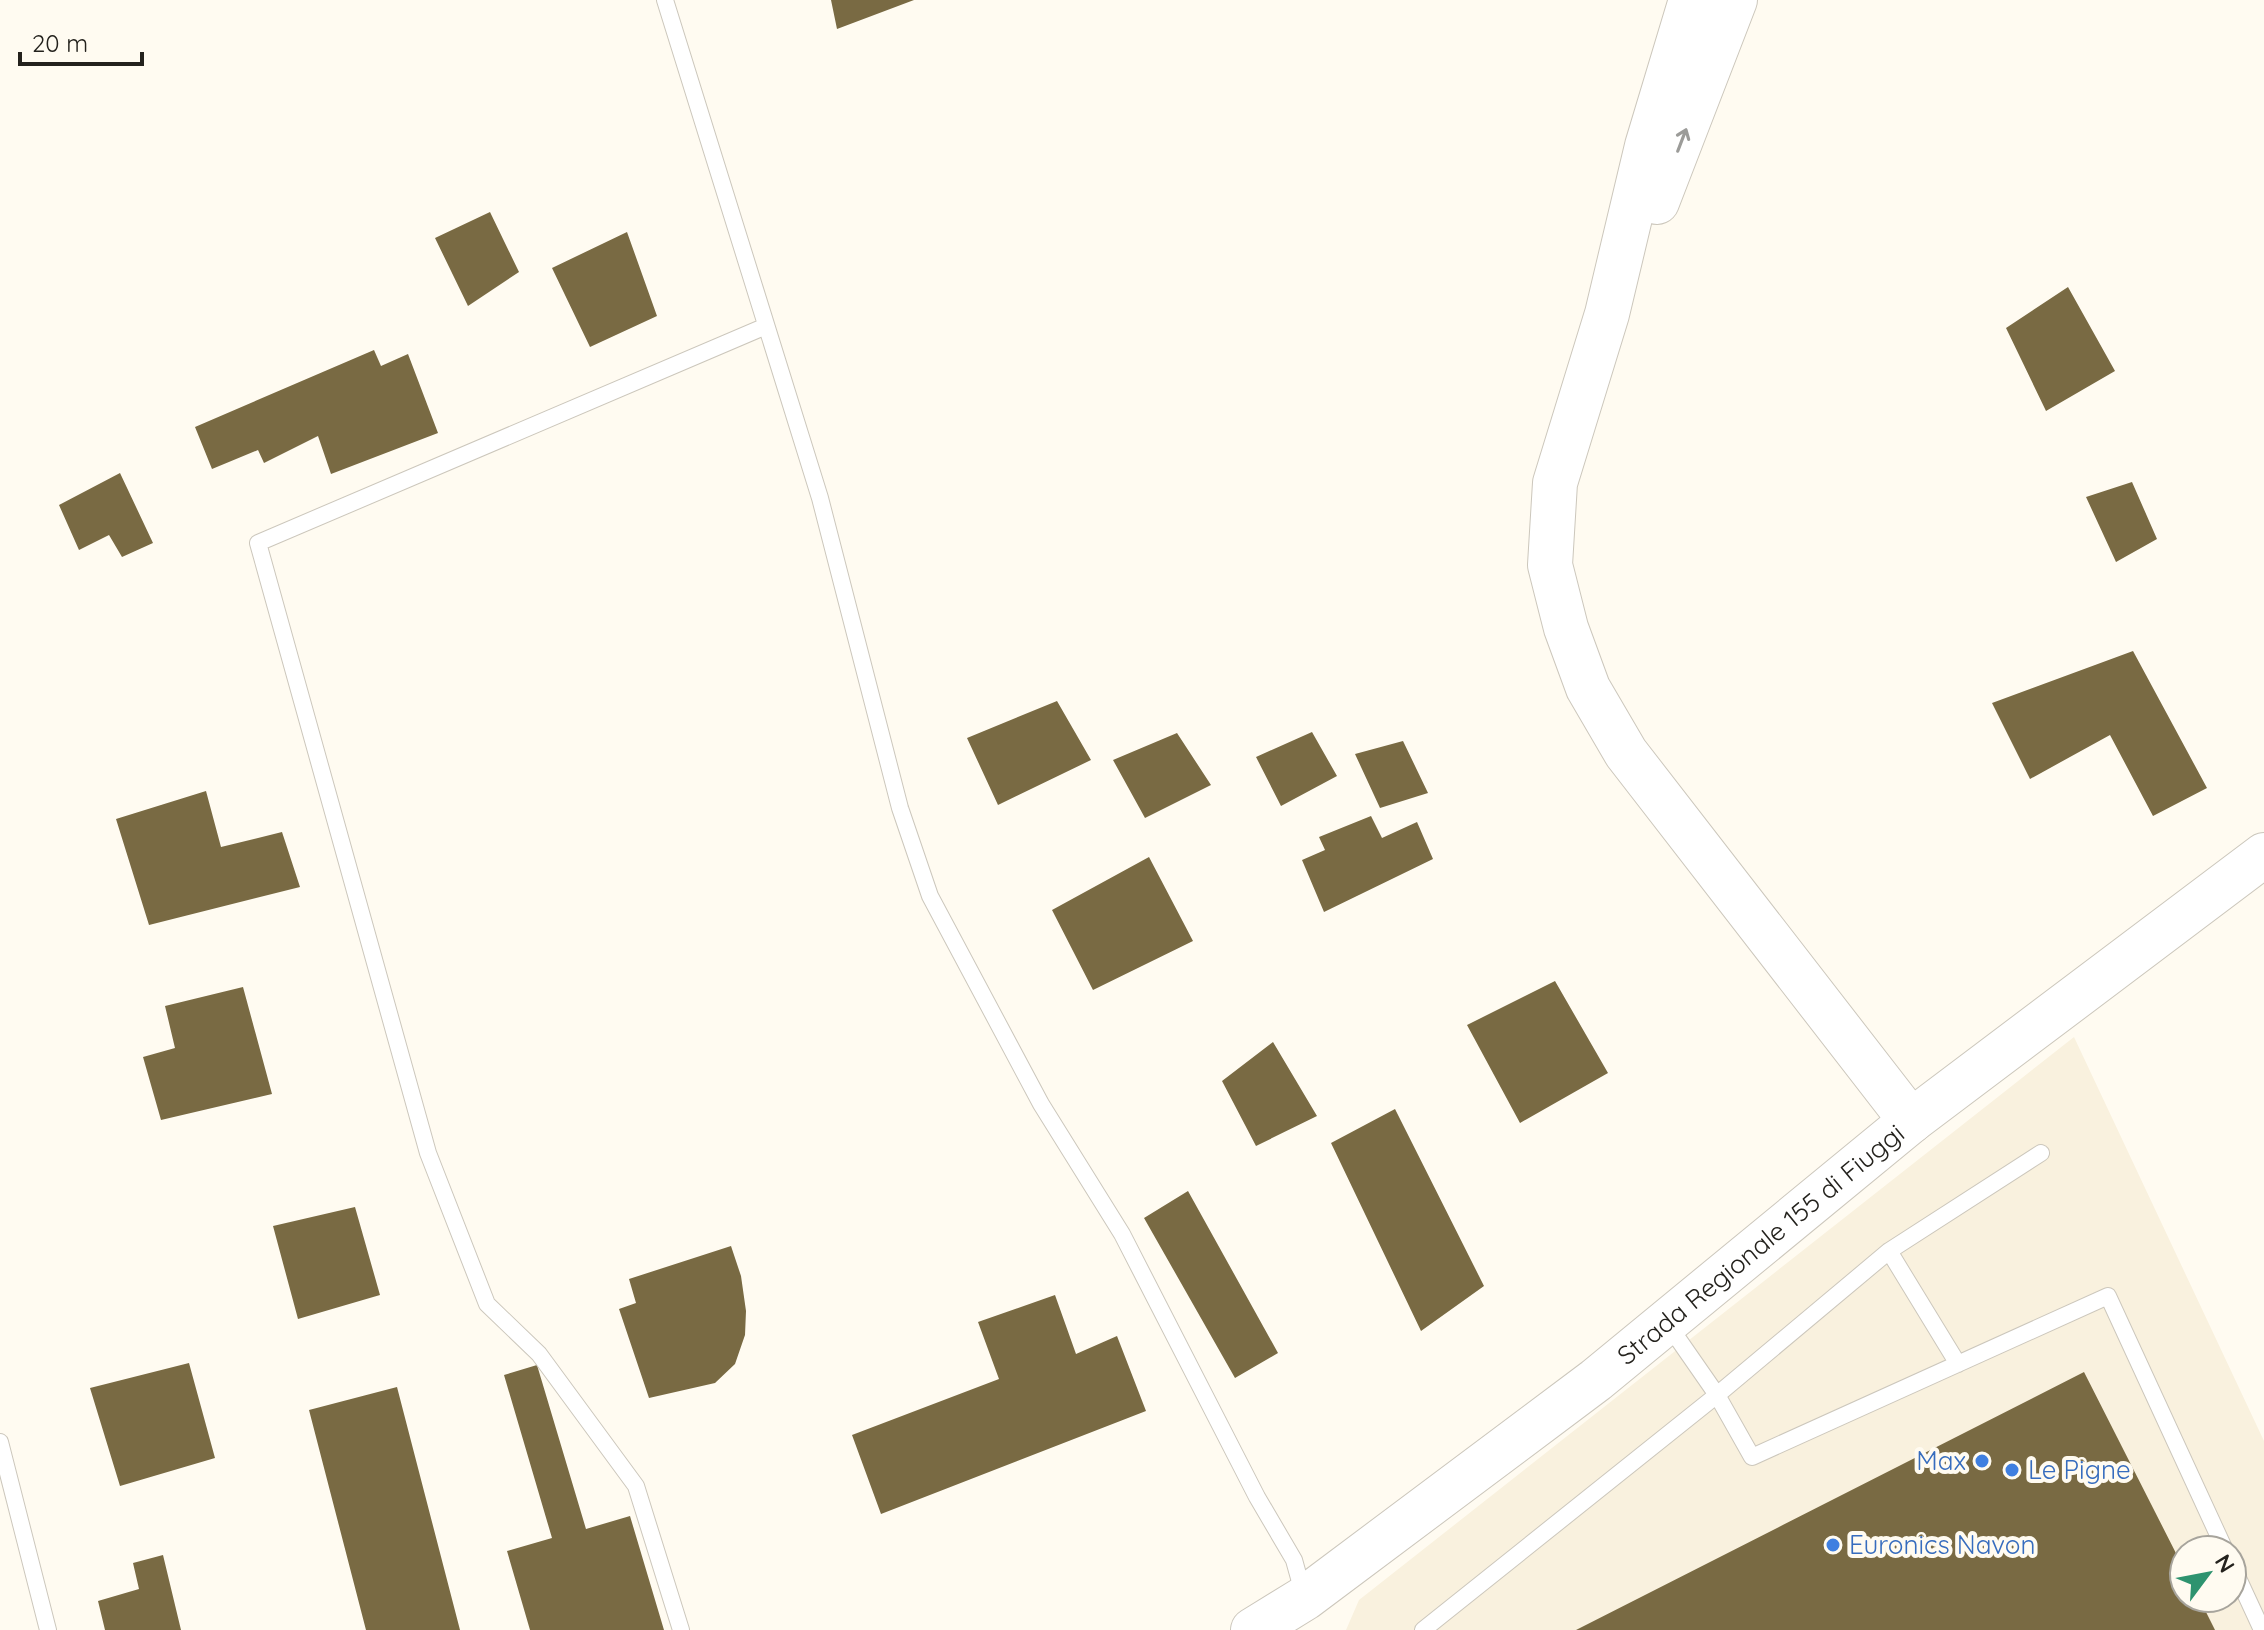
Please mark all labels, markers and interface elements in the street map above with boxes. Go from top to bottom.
scale bar [20,16,142,66]
text: 20 m [32,28,88,58]
one-way arrow [1676,128,1690,153]
street label: Strada Regionale 155 di Fiuggi [1610,1117,1911,1372]
place label: Max [1916,1444,1966,1477]
marker: Max [1973,1452,1991,1470]
place label: Le Pigne [2028,1453,2131,1486]
marker: Le Pigne [2003,1461,2021,1479]
place label: Euronics Navon [1849,1528,2036,1561]
north arrow [2168,1534,2248,1614]
marker: Euronics Navon [1824,1536,1842,1554]
text: N [2209,1549,2241,1578]

